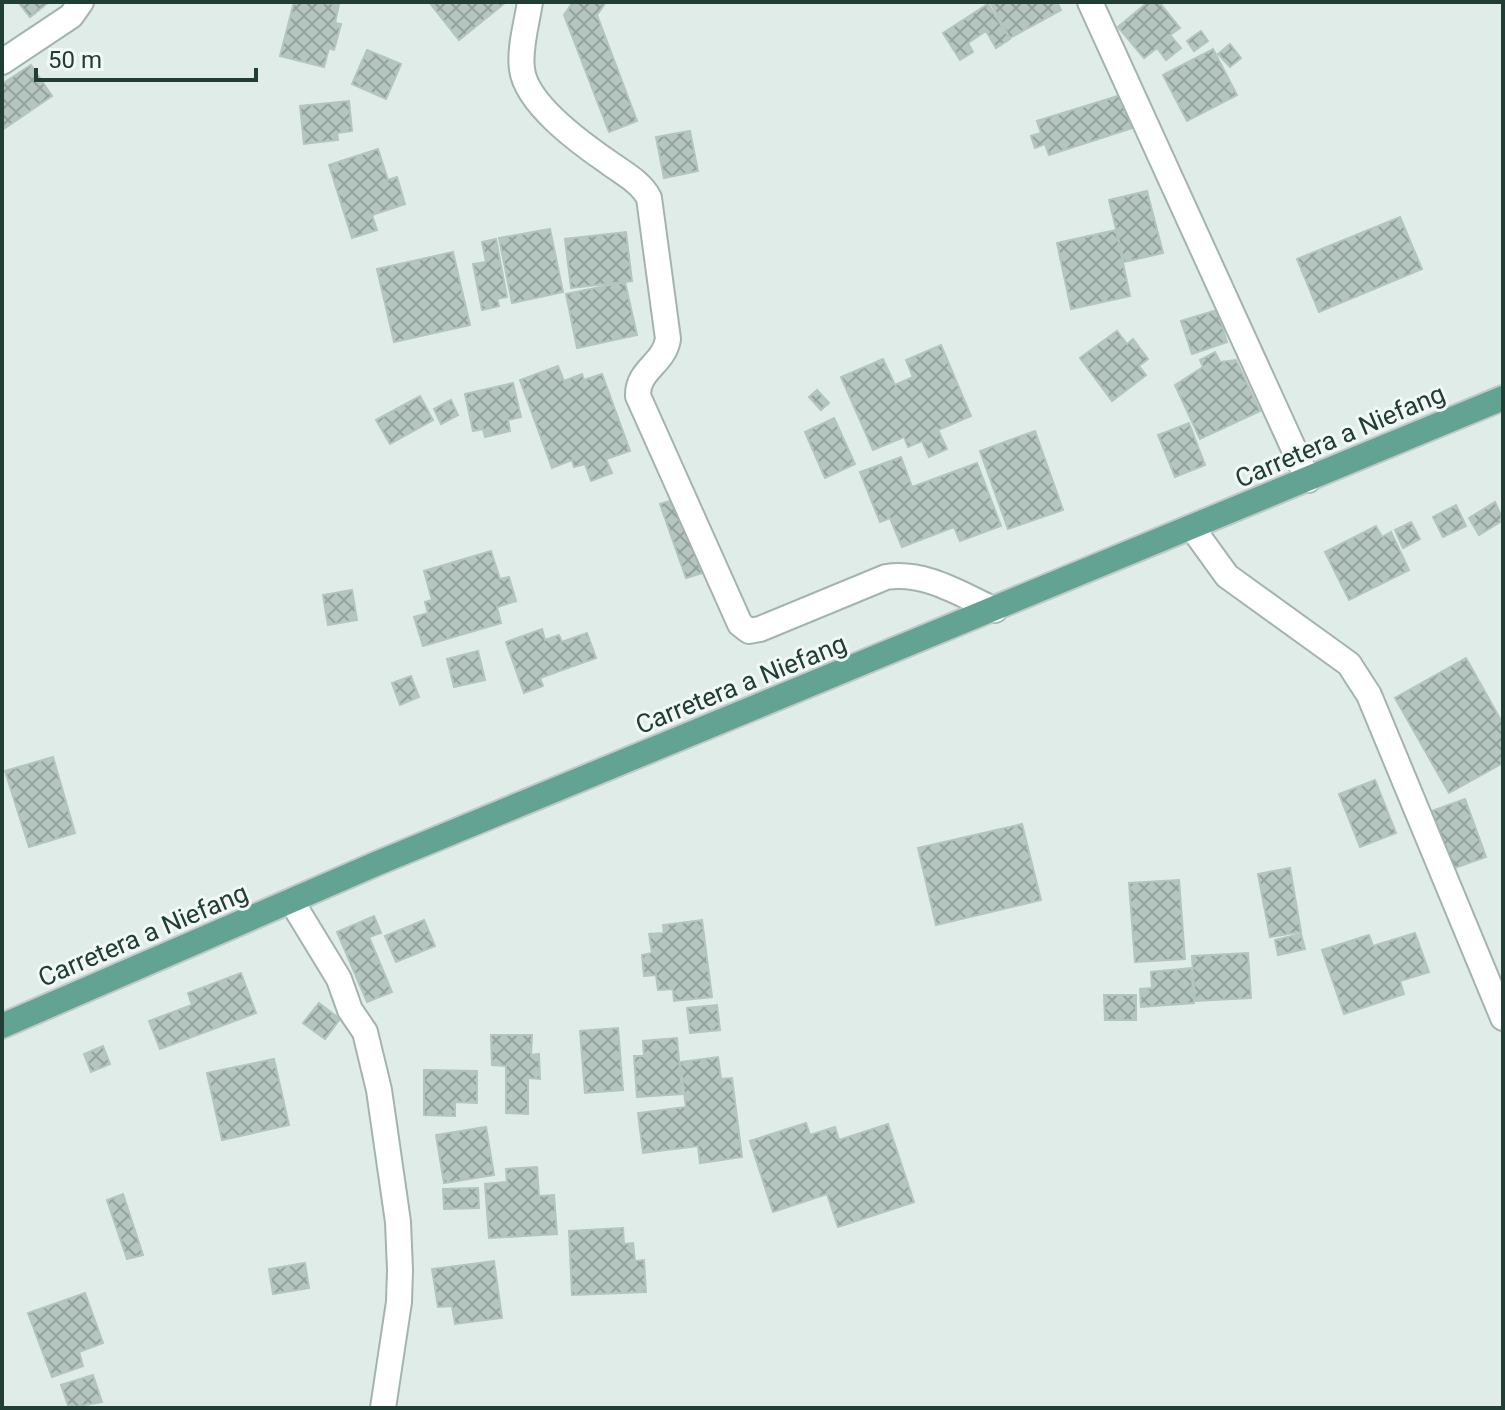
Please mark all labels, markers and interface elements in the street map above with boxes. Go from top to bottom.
scale bar [36,32,256,82]
text: 50 m [48,46,102,74]
street label: Carretera a Niefang [1231,378,1449,494]
street label: Carretera a Niefang [631,628,851,740]
street label: Carretera a Niefang [34,877,252,993]

